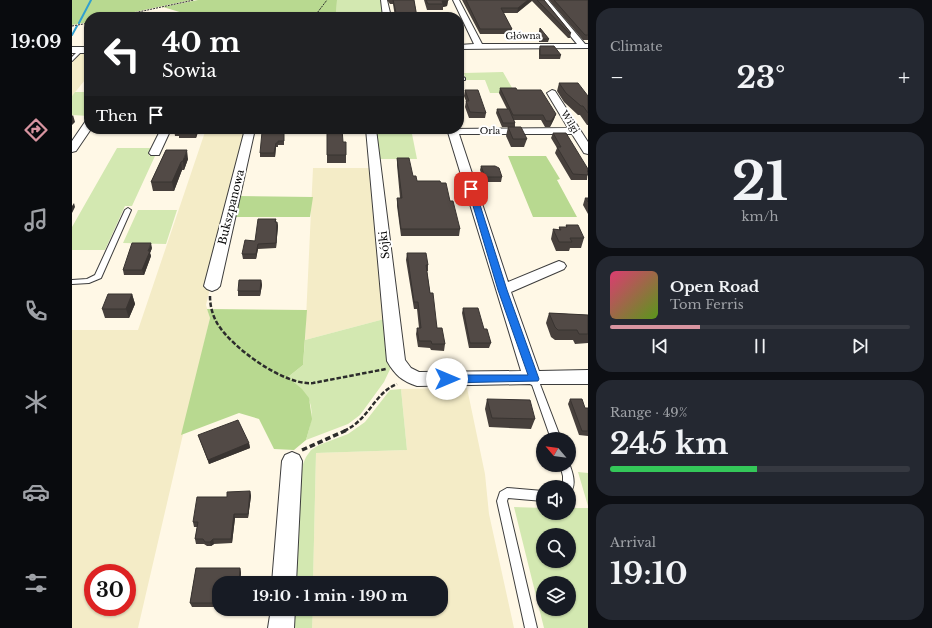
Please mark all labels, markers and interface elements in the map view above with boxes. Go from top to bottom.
text: 40 m [162,25,240,60]
icon: left [96,28,148,80]
street label: Główna [505,30,541,41]
text: 19:09 [11,31,61,53]
text: Climate [610,38,663,55]
text: 23° [737,59,785,96]
text: Sowia [162,60,216,82]
text: − [610,64,624,91]
text: + [898,64,910,91]
icon: arrive [145,104,167,126]
text: Then [96,106,137,125]
street label: Wilgi [559,107,582,135]
icon: directions [22,116,50,144]
street label: Orla [480,125,500,136]
text: 21 [732,150,788,214]
street label: Bukszpanowa [215,167,247,246]
pin [454,172,488,206]
icon: arrive [460,178,482,200]
icon: music [22,206,50,234]
text: km/h [742,208,778,225]
street label: Sójki [376,230,392,260]
text: Open Road [670,277,759,296]
text: Tom Ferris [670,296,744,313]
icon: phone [22,297,50,325]
icon: previous [649,335,671,357]
icon: pause [749,335,771,357]
icon: next [849,335,871,357]
position arrow [426,358,468,400]
icon: climate [22,388,50,416]
text: Range · 49% [610,404,687,421]
text: 245 km [610,425,728,462]
north arrow [536,432,576,472]
map controls [536,432,576,616]
icon: car [22,478,50,506]
button: sound [536,480,576,520]
button: search [536,528,576,568]
text: Arrival [610,534,656,551]
text: 19:10 [610,555,688,592]
speed limit sign: 30 [84,564,136,616]
icon: filters [22,569,50,597]
button: layers [536,576,576,616]
text: 19:10 · 1 min · 190 m [252,586,408,605]

